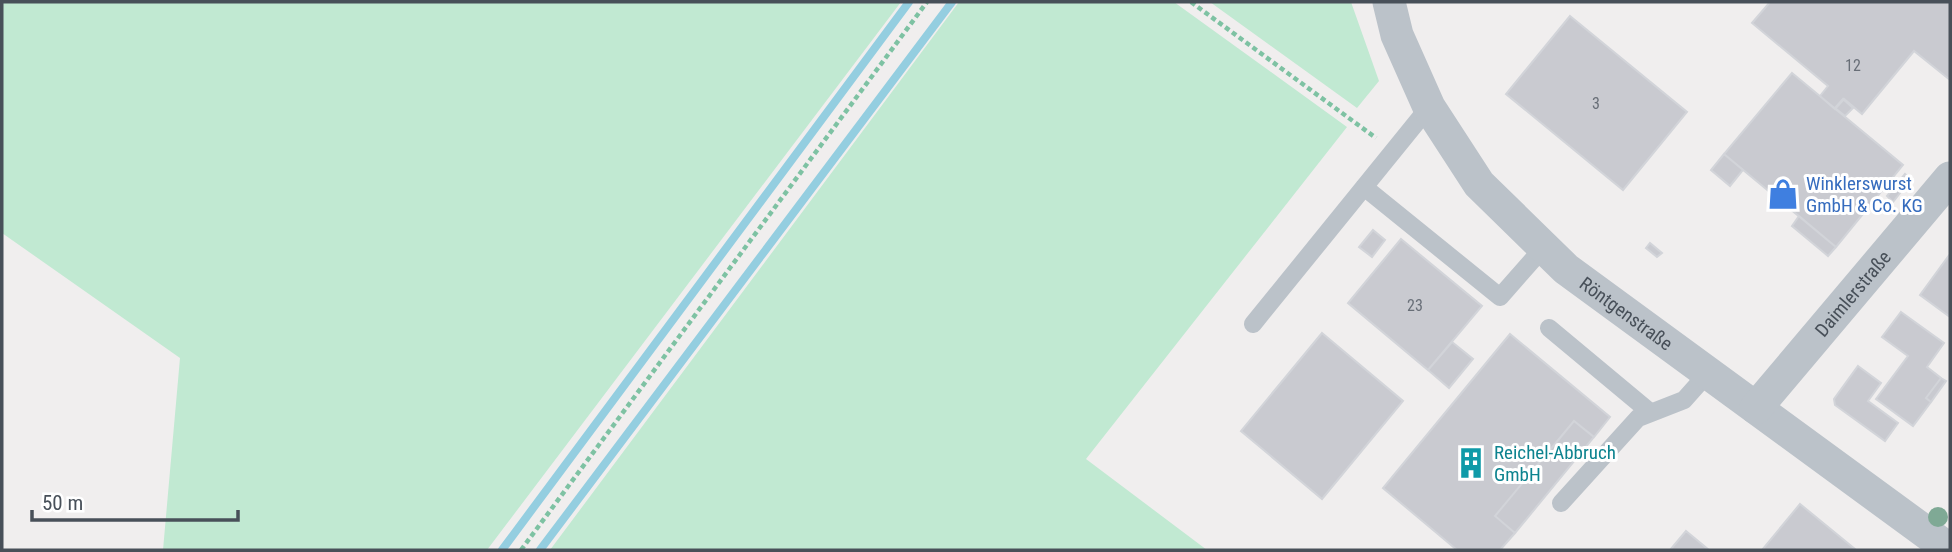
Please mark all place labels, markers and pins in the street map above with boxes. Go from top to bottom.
place label: Winklerswurst GmbH & Co. KG [1806,172,1923,217]
shop icon: Winklerswurst GmbH & Co. KG [1766,177,1800,211]
place label: Reichel-Abbruch GmbH [1494,441,1616,486]
building icon: Reichel-Abbruch GmbH [1454,446,1488,480]

